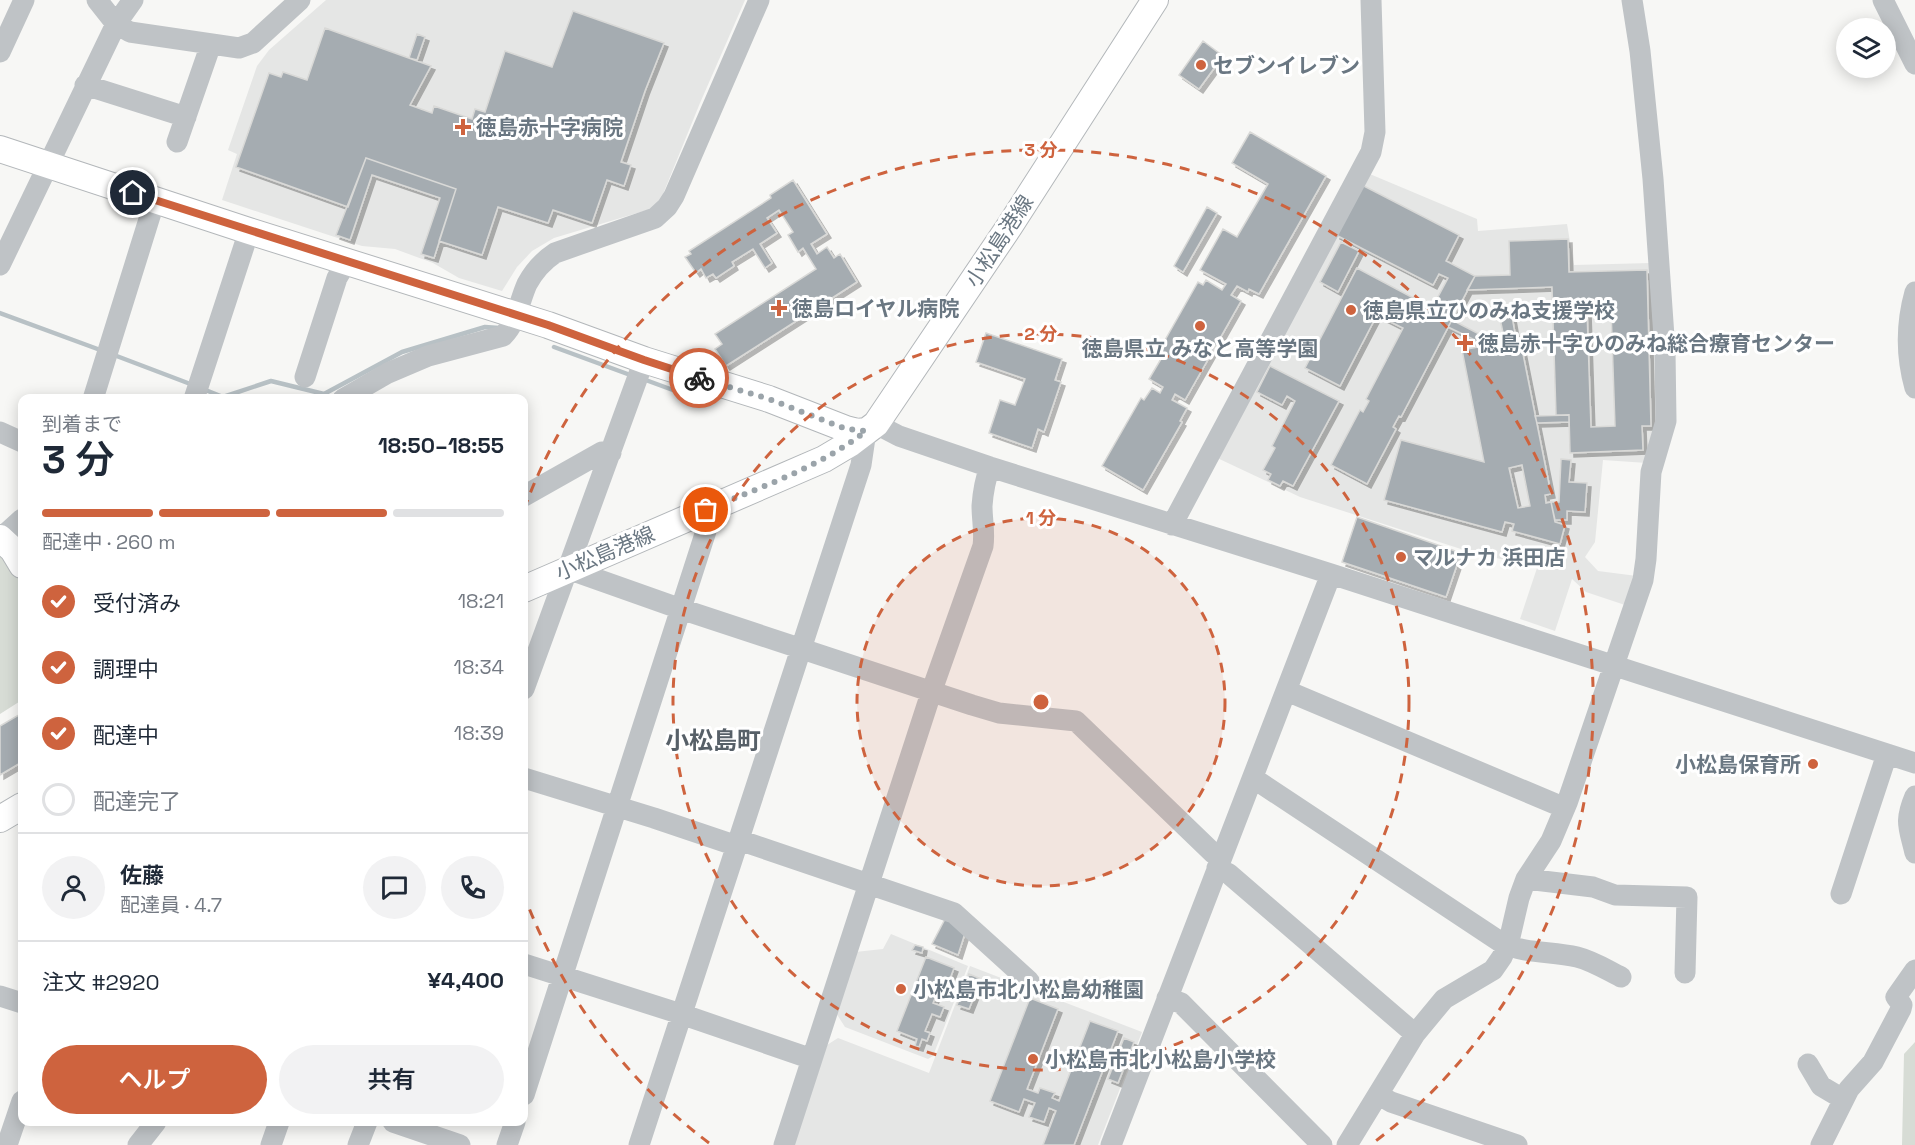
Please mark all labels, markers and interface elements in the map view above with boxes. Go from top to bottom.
map controls [1836,18,1896,78]
button: layers [1836,18,1896,78]
place label: セブンイレブン [1213,52,1360,79]
marker: セブンイレブン [1194,58,1208,72]
place label: 徳島赤十字病院 [476,114,623,141]
marker: 徳島赤十字病院 [454,118,472,136]
text: 3 分 [1024,138,1058,161]
pin [107,167,158,218]
icon: home [116,176,149,209]
street label: 小松島港線 [959,190,1039,292]
place label: 徳島ロイヤル病院 [792,295,959,322]
place label: 徳島県立ひのみね支援学校 [1363,297,1615,324]
marker: 徳島ロイヤル病院 [770,299,788,317]
marker: 徳島県立ひのみね支援学校 [1344,303,1358,317]
marker: 徳島県立 みなと高等学園 [1193,319,1207,333]
text: 2 分 [1024,322,1058,345]
place label: 徳島赤十字ひのみね総合療育センター [1478,330,1835,357]
marker: 徳島赤十字ひのみね総合療育センター [1456,334,1474,352]
place label: 徳島県立 みなと高等学園 [1082,335,1318,362]
courier [669,348,729,408]
icon: bike [683,362,716,395]
text: 到着まで [42,411,122,437]
text: 18:50–18:55 [378,431,504,459]
text: 3 分 [42,435,115,484]
pin [680,484,731,535]
icon: bag [689,493,722,526]
text: 1 分 [1026,506,1056,529]
street label: 小松島港線 [551,520,659,586]
text: 配達中 · 260 m [42,529,175,555]
place label: マルナカ 浜田店 [1413,544,1565,571]
marker: マルナカ 浜田店 [1394,550,1408,564]
icon: check [42,585,75,618]
text: 18:21 [458,588,504,614]
text: 受付済み [93,589,181,617]
icon: check [42,651,75,684]
text: 18:34 [454,654,504,680]
text: 調理中 [93,655,159,683]
centre of rings [1031,692,1051,712]
icon: check [42,717,75,750]
text: 18:39 [454,720,504,746]
text: 配達中 [93,721,159,749]
district label: 小松島町 [665,725,761,756]
place label: 小松島保育所 [1675,751,1801,778]
marker: 小松島保育所 [1806,757,1820,771]
text: 配達完了 [93,787,181,815]
button: person [42,856,105,919]
button: chat [363,856,426,919]
button: phone [441,856,504,919]
text: 佐藤 [120,861,164,889]
text: 配達員 · 4.7 [120,892,222,918]
text: ¥4,400 [427,966,504,994]
text: 注文 #2920 [42,968,160,996]
place label: 小松島市北小松島幼稚園 [913,976,1144,1003]
marker: 小松島市北小松島幼稚園 [894,982,908,996]
button: ヘルプ [42,1045,267,1114]
button: 共有 [279,1045,504,1114]
place label: 小松島市北小松島小学校 [1045,1046,1276,1073]
marker: 小松島市北小松島小学校 [1026,1052,1040,1066]

